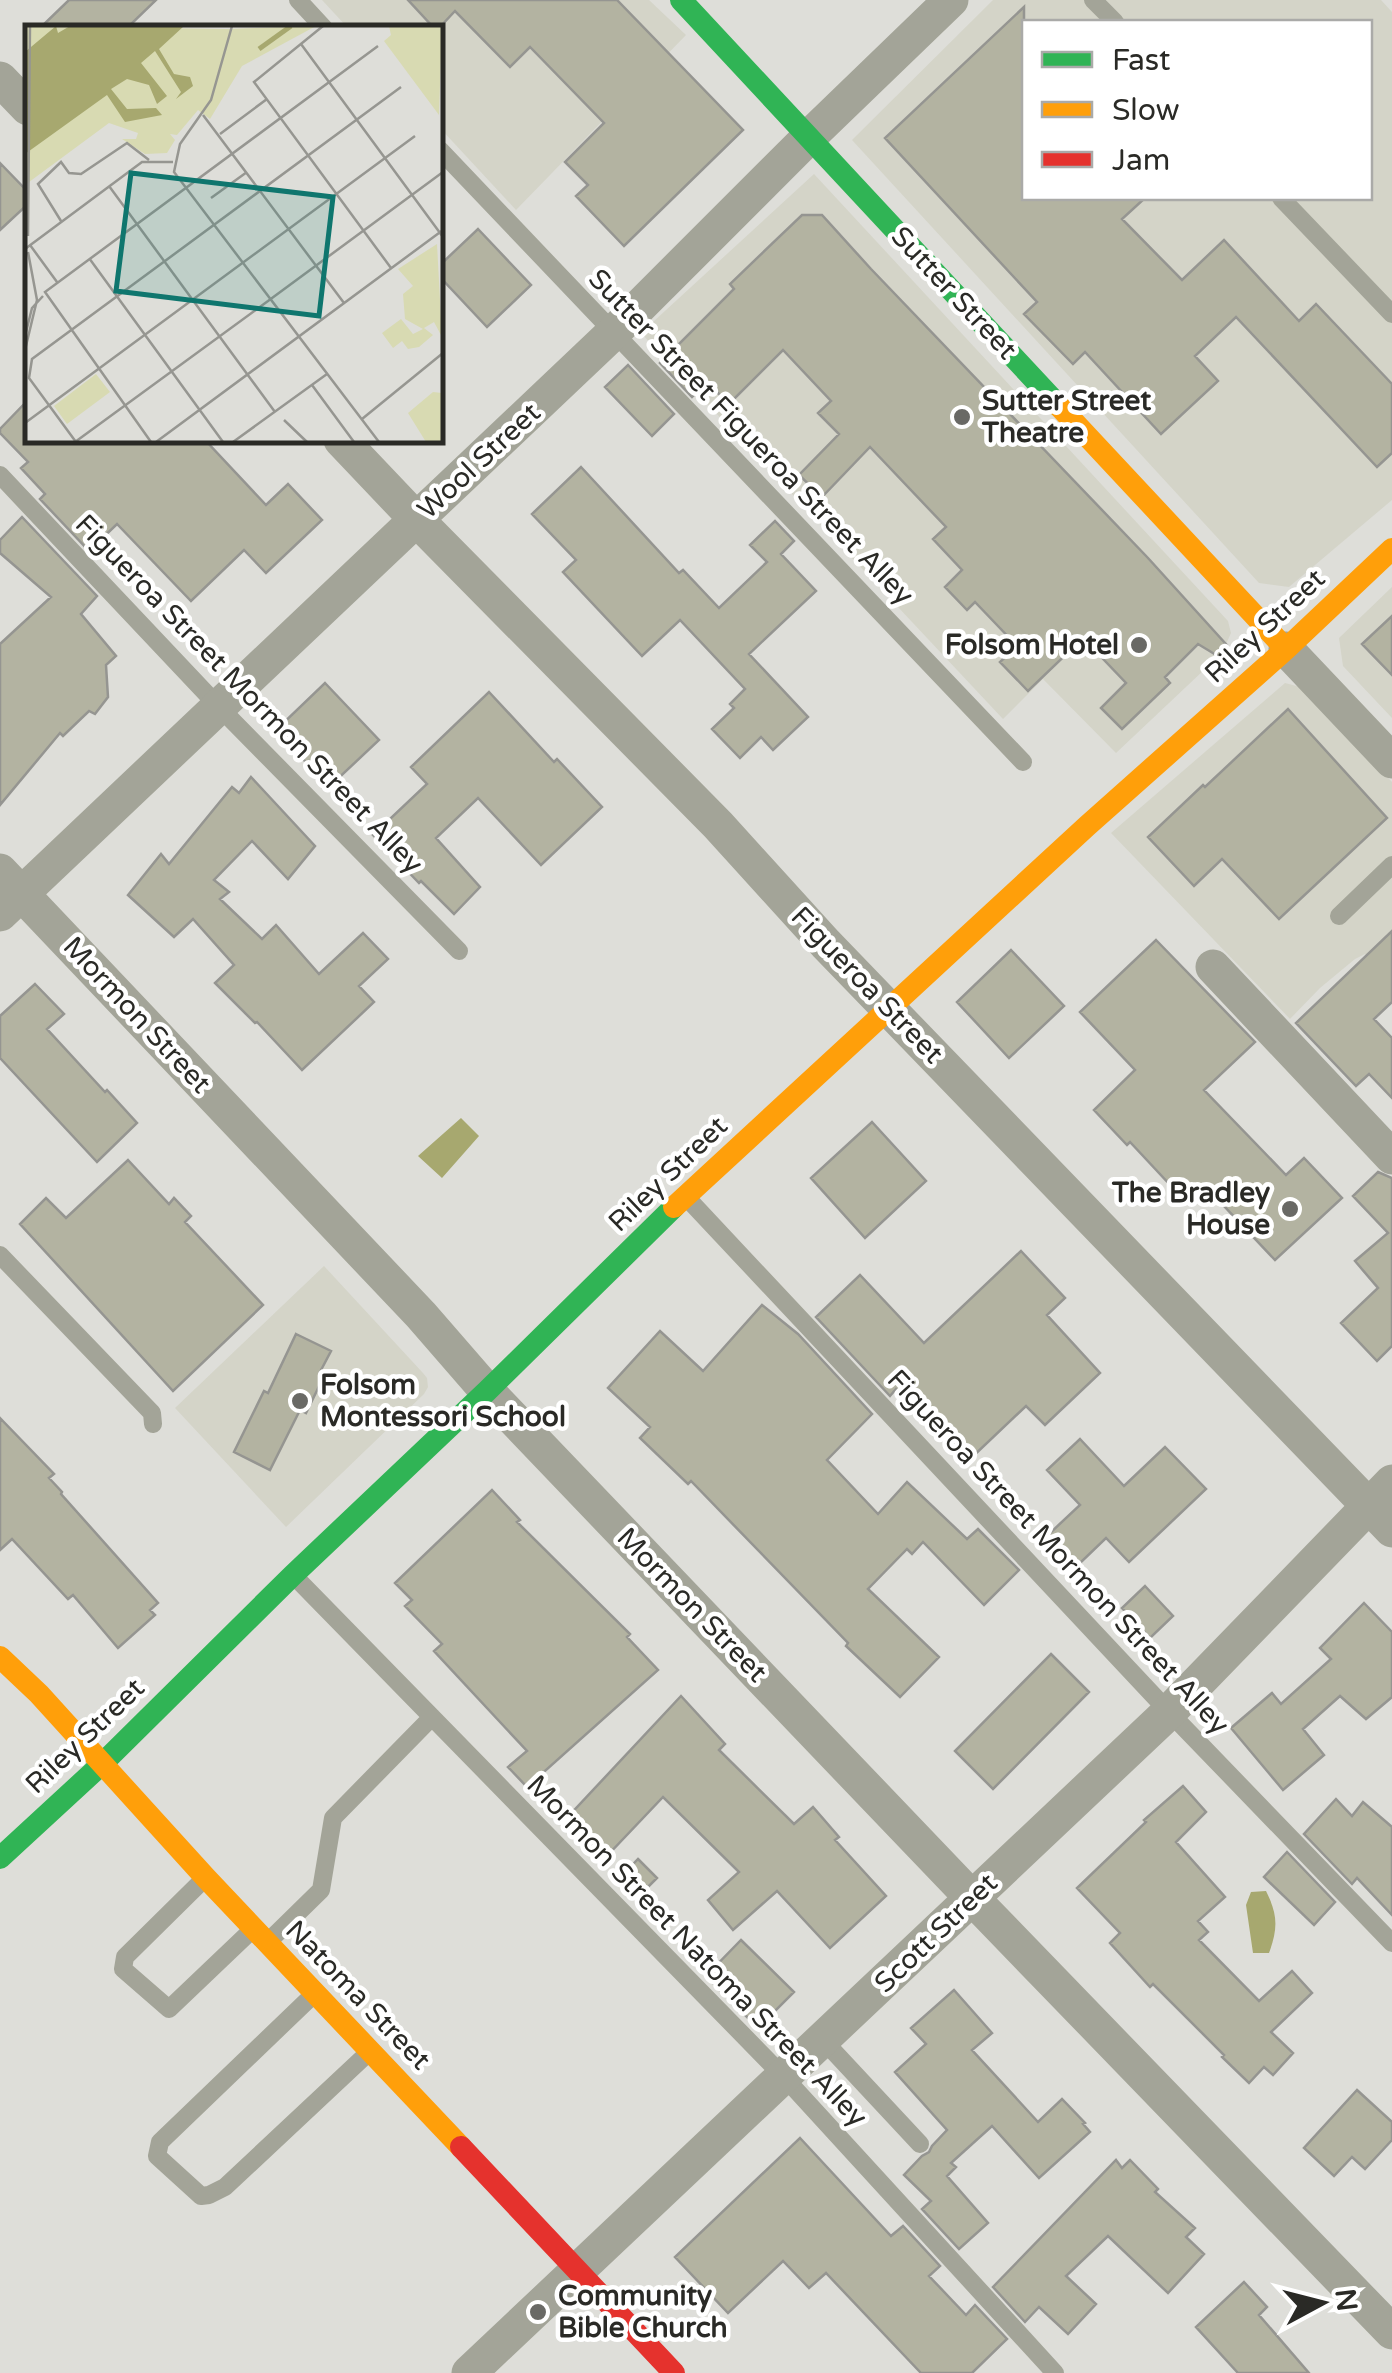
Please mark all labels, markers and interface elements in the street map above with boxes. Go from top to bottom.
legend [1022,20,1372,200]
inset map [25,25,442,442]
text: Fast [1112,42,1171,79]
text: Slow [1112,92,1180,129]
text: Jam [1112,142,1170,179]
street label: Sutter Street [884,220,1024,367]
street label: Sutter Street Figueroa Street Alley [581,262,921,612]
place label: Sutter Street Theatre [981,384,1151,450]
street label: Wool Street [411,395,548,526]
marker: Sutter Street Theatre [951,406,973,428]
street label: Figueroa Street Mormon Street Alley [68,507,430,881]
street label: Riley Street [1198,562,1332,690]
place label: Folsom Hotel [945,628,1119,662]
marker: Folsom Hotel [1128,634,1150,656]
street label: Figueroa Street [784,900,951,1071]
street label: Mormon Street [56,930,218,1100]
street label: Riley Street [602,1109,735,1239]
place label: The Bradley House [1111,1176,1270,1242]
marker: The Bradley House [1279,1198,1301,1220]
street label: Figueroa Street Mormon Street Alley [880,1363,1236,1741]
place label: Folsom Montessori School [320,1368,566,1434]
marker: Folsom Montessori School [289,1390,311,1412]
street label: Mormon Street [610,1521,774,1689]
street label: Riley Street [19,1671,152,1801]
street label: Mormon Street Natoma Street Alley [520,1768,874,2134]
street label: Scott Street [867,1866,1005,2000]
street label: Natoma Street [278,1913,438,2077]
north arrow [1272,2253,1372,2353]
place label: Community Bible Church [558,2279,728,2345]
text: N [1328,2287,1364,2313]
marker: Community Bible Church [527,2301,549,2323]

